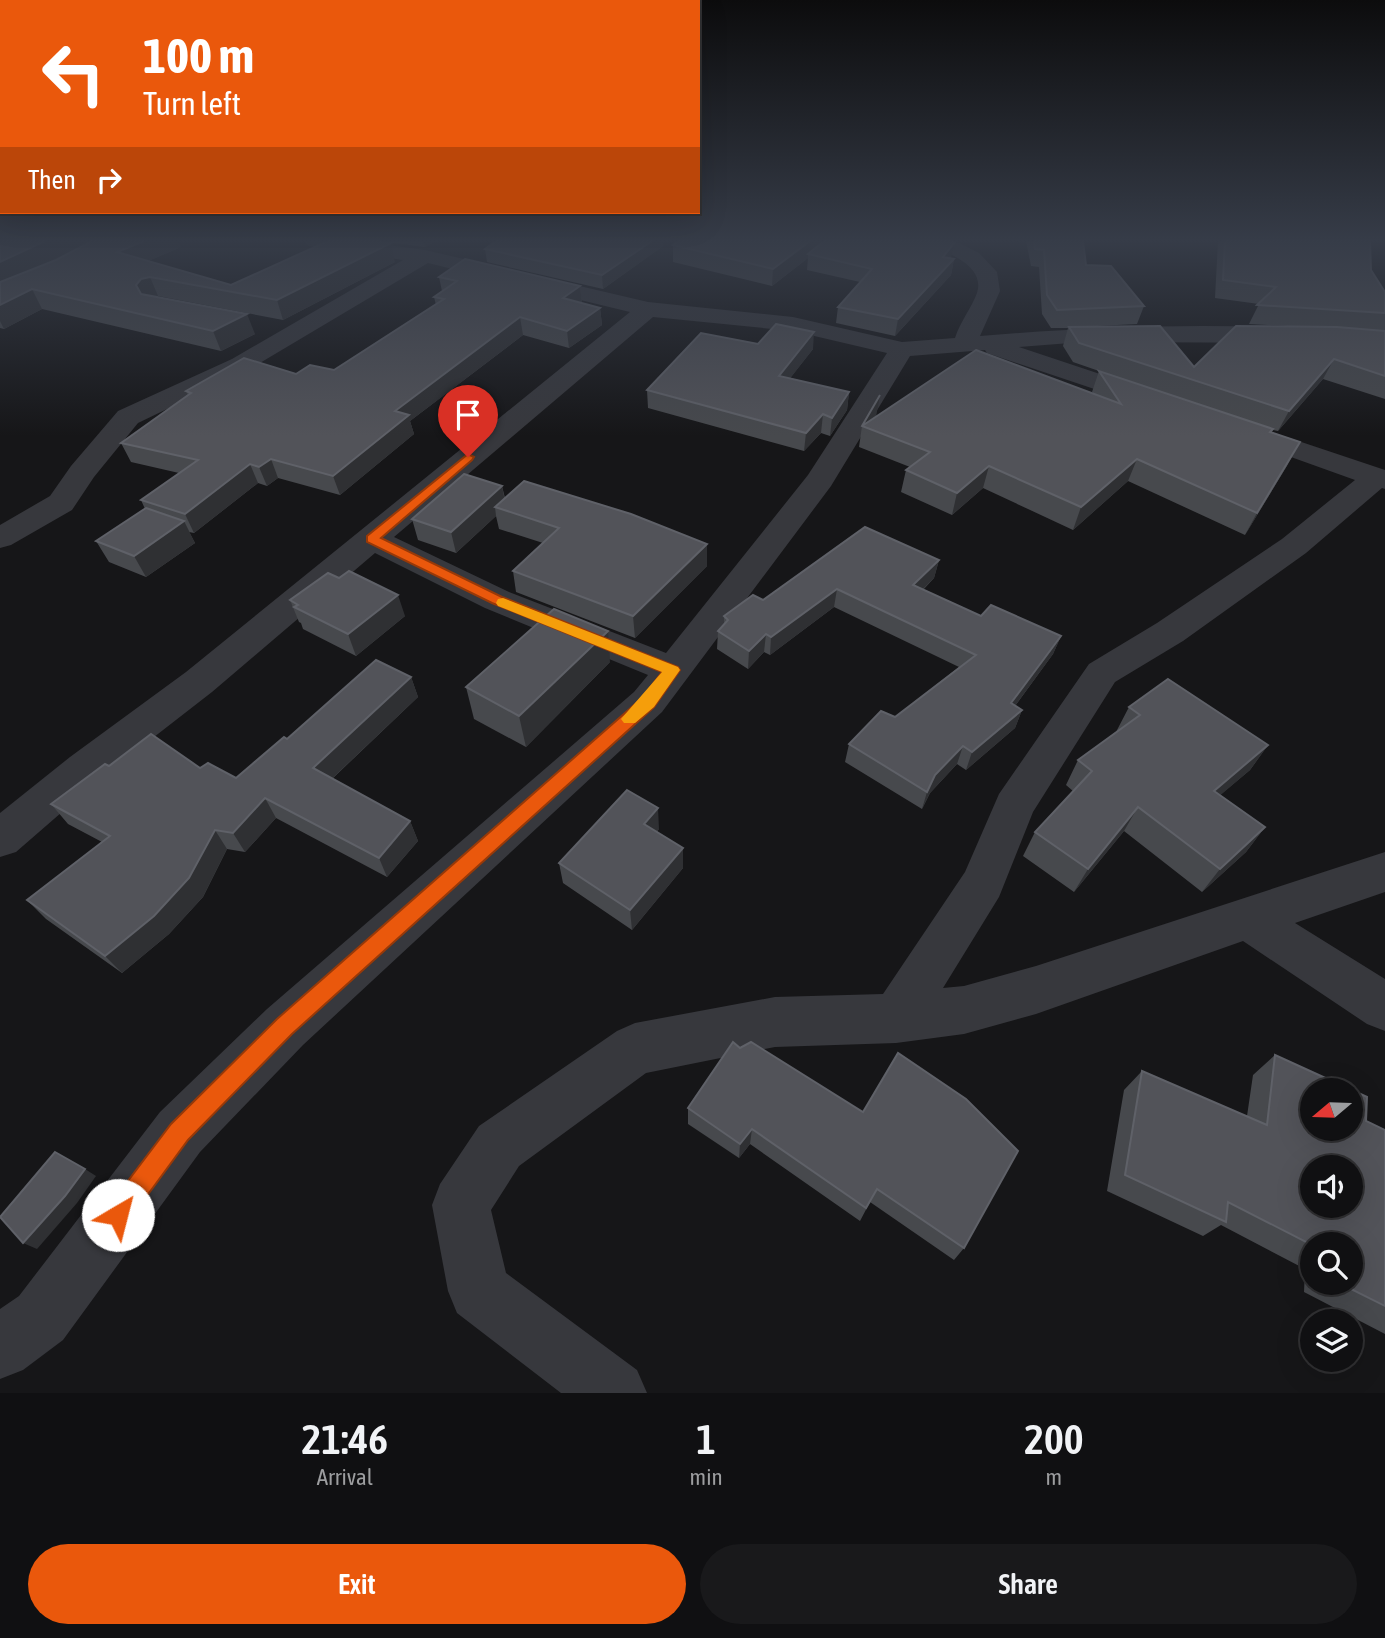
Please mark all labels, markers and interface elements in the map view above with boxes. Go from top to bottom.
text: 100 m [143,27,254,83]
icon: left [28,28,119,119]
text: Turn left [143,85,241,122]
icon: right [90,161,128,199]
text: Then [28,165,76,195]
pin [438,385,498,457]
icon: arrive [449,396,487,434]
north arrow [1300,1078,1363,1141]
map controls [1300,1078,1363,1372]
button: sound [1300,1155,1363,1218]
position arrow [81,1178,155,1252]
button: search [1300,1232,1363,1295]
button: layers [1300,1309,1363,1372]
text: 21:46 [302,1415,388,1463]
text: 1 [696,1415,716,1463]
text: 200 [1024,1415,1083,1463]
text: Arrival [317,1464,373,1490]
text: min [690,1464,723,1490]
text: m [1046,1464,1062,1490]
button: Exit [28,1544,686,1624]
button: Share [700,1544,1357,1624]

